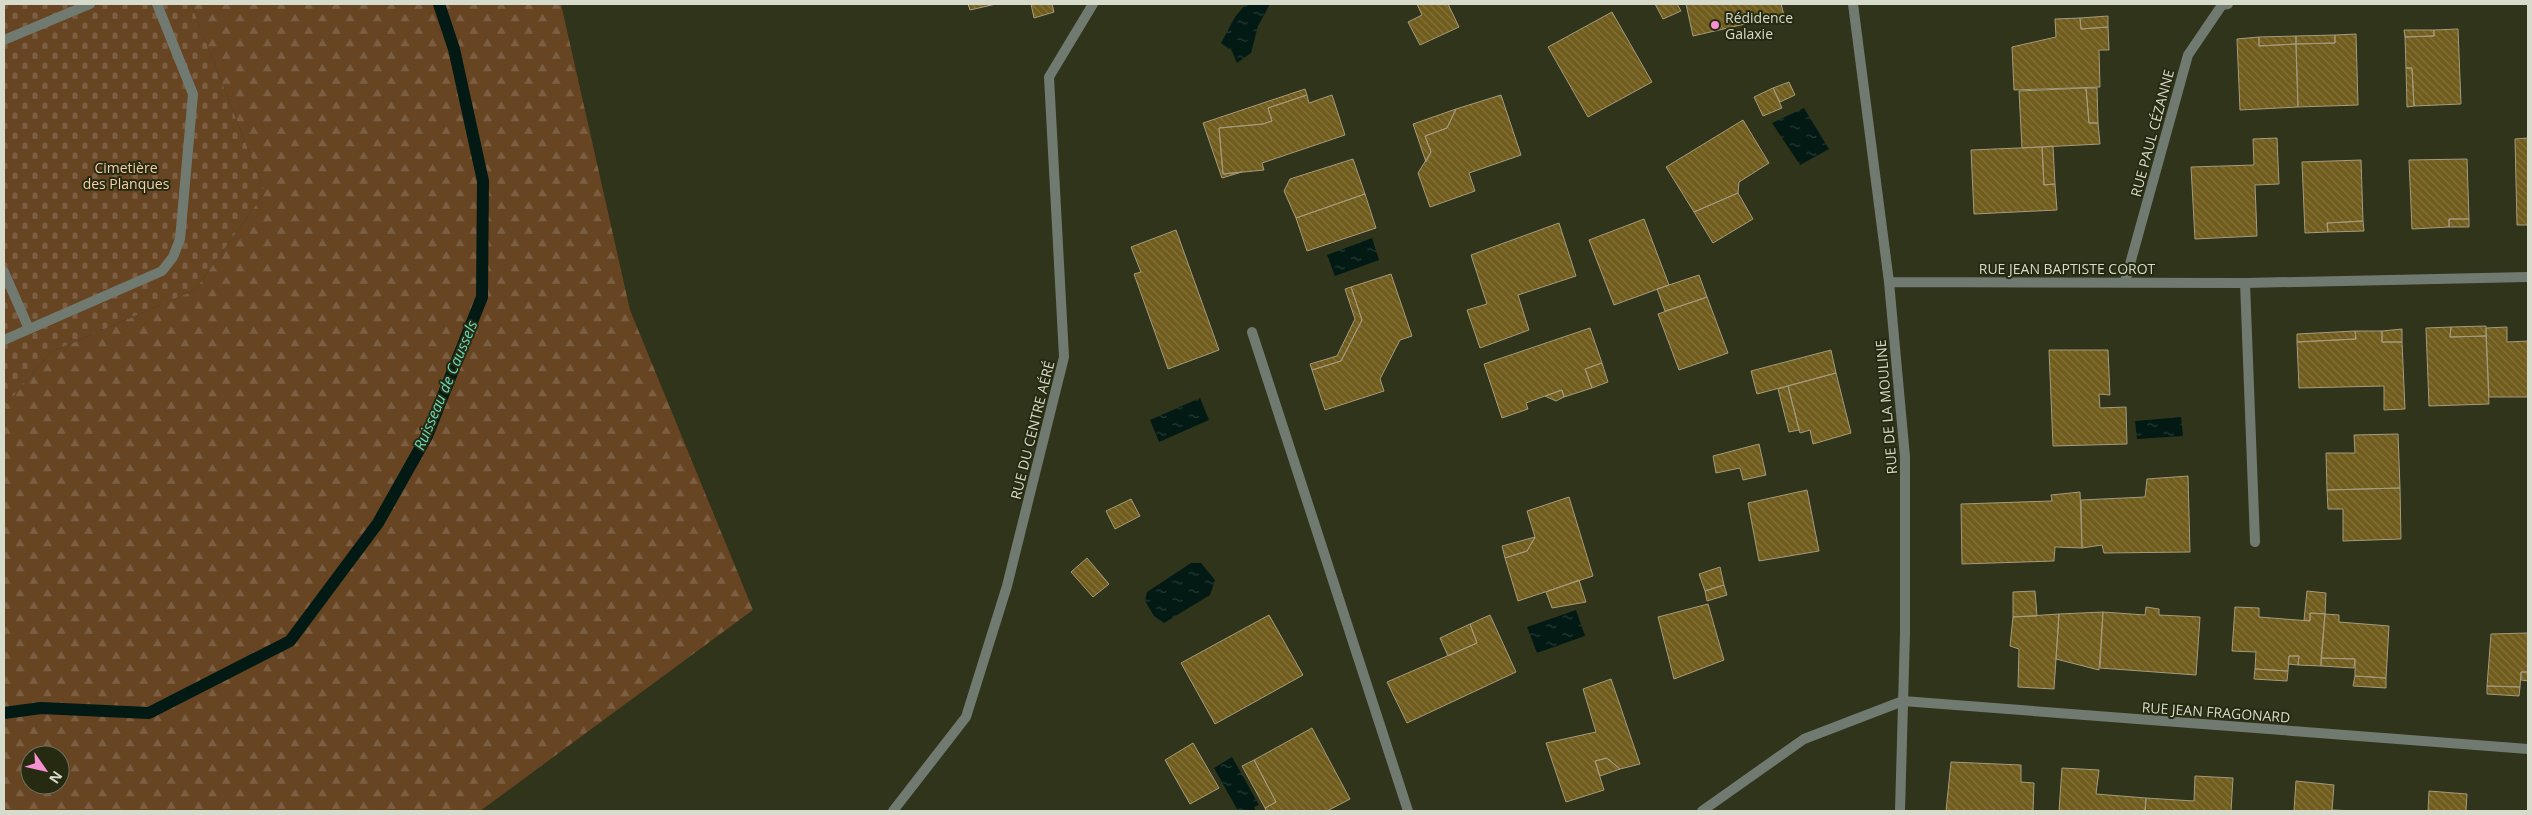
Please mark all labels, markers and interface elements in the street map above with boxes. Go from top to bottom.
place label: Rédidence Galaxie [1725,8,1793,43]
marker: Rédidence Galaxie [1709,19,1721,31]
street label: RUE PAUL CÉZANNE [2126,67,2178,199]
park label: Cimetière des Planques [83,158,170,193]
street label: RUE JEAN BAPTISTE COROT [1979,259,2156,278]
water label: Ruisseau de Caussels [409,317,482,453]
street label: RUE DE LA MOULINE [1871,339,1901,475]
street label: RUE DU CENTRE AÉRÉ [1006,359,1058,501]
street label: RUE JEAN FRAGONARD [2141,697,2291,727]
north arrow [20,745,70,795]
text: N [45,768,67,788]

